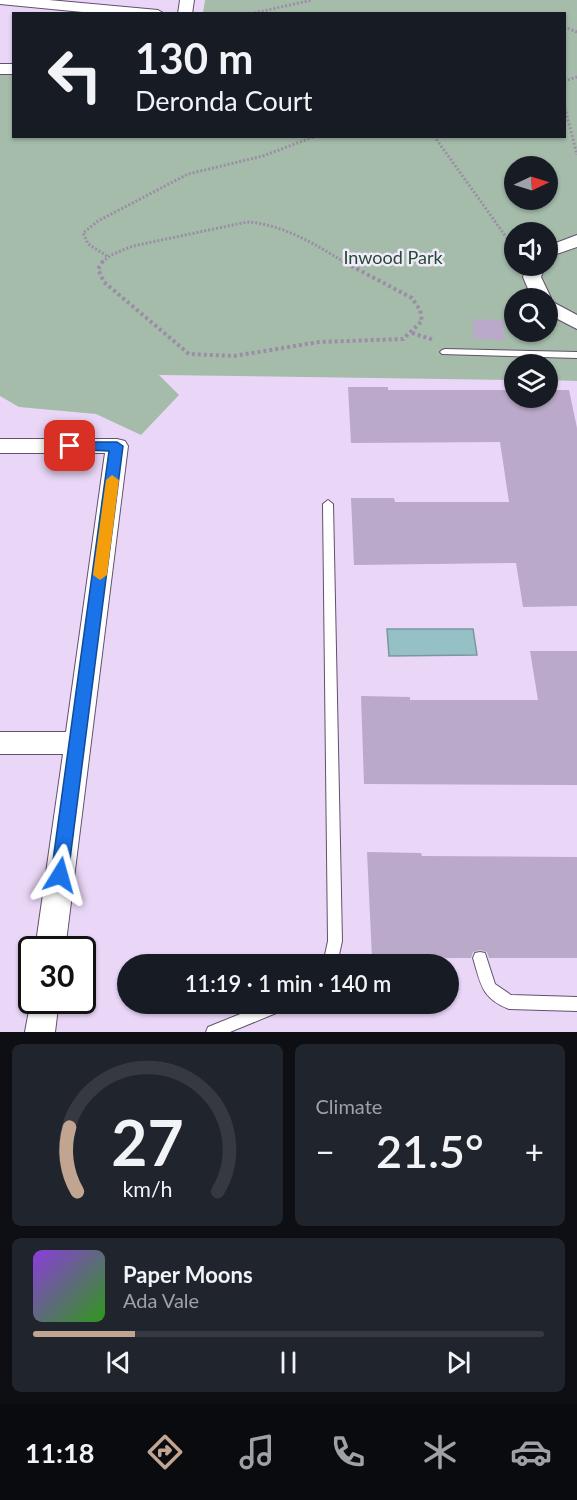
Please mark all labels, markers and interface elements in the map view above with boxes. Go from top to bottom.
text: 130 m [135,33,253,83]
icon: left [36,36,114,114]
text: Deronda Court [135,84,312,117]
north arrow [504,156,558,210]
map controls [504,156,558,408]
button: sound [504,222,558,276]
park label: Inwood Park [343,246,443,268]
button: search [504,288,558,342]
button: layers [504,354,558,408]
pin [44,420,95,471]
icon: arrive [53,429,86,462]
position arrow [28,843,92,907]
speed limit sign: 30 [18,936,96,1014]
text: 11:19 · 1 min · 140 m [185,970,391,997]
text: Climate [316,1094,382,1118]
text: 27 [111,1104,183,1179]
text: 21.5° [376,1124,484,1178]
text: − [316,1131,335,1171]
text: + [525,1131,544,1171]
text: km/h [122,1176,172,1202]
text: Paper Moons [123,1261,253,1288]
text: Ada Vale [123,1288,199,1312]
icon: previous [102,1346,135,1379]
icon: pause [272,1346,305,1379]
icon: next [442,1346,475,1379]
icon: directions [144,1431,186,1473]
icon: music [236,1431,278,1473]
icon: phone [327,1431,369,1473]
icon: climate [419,1431,461,1473]
icon: car [510,1431,552,1473]
text: 11:18 [25,1436,94,1469]

